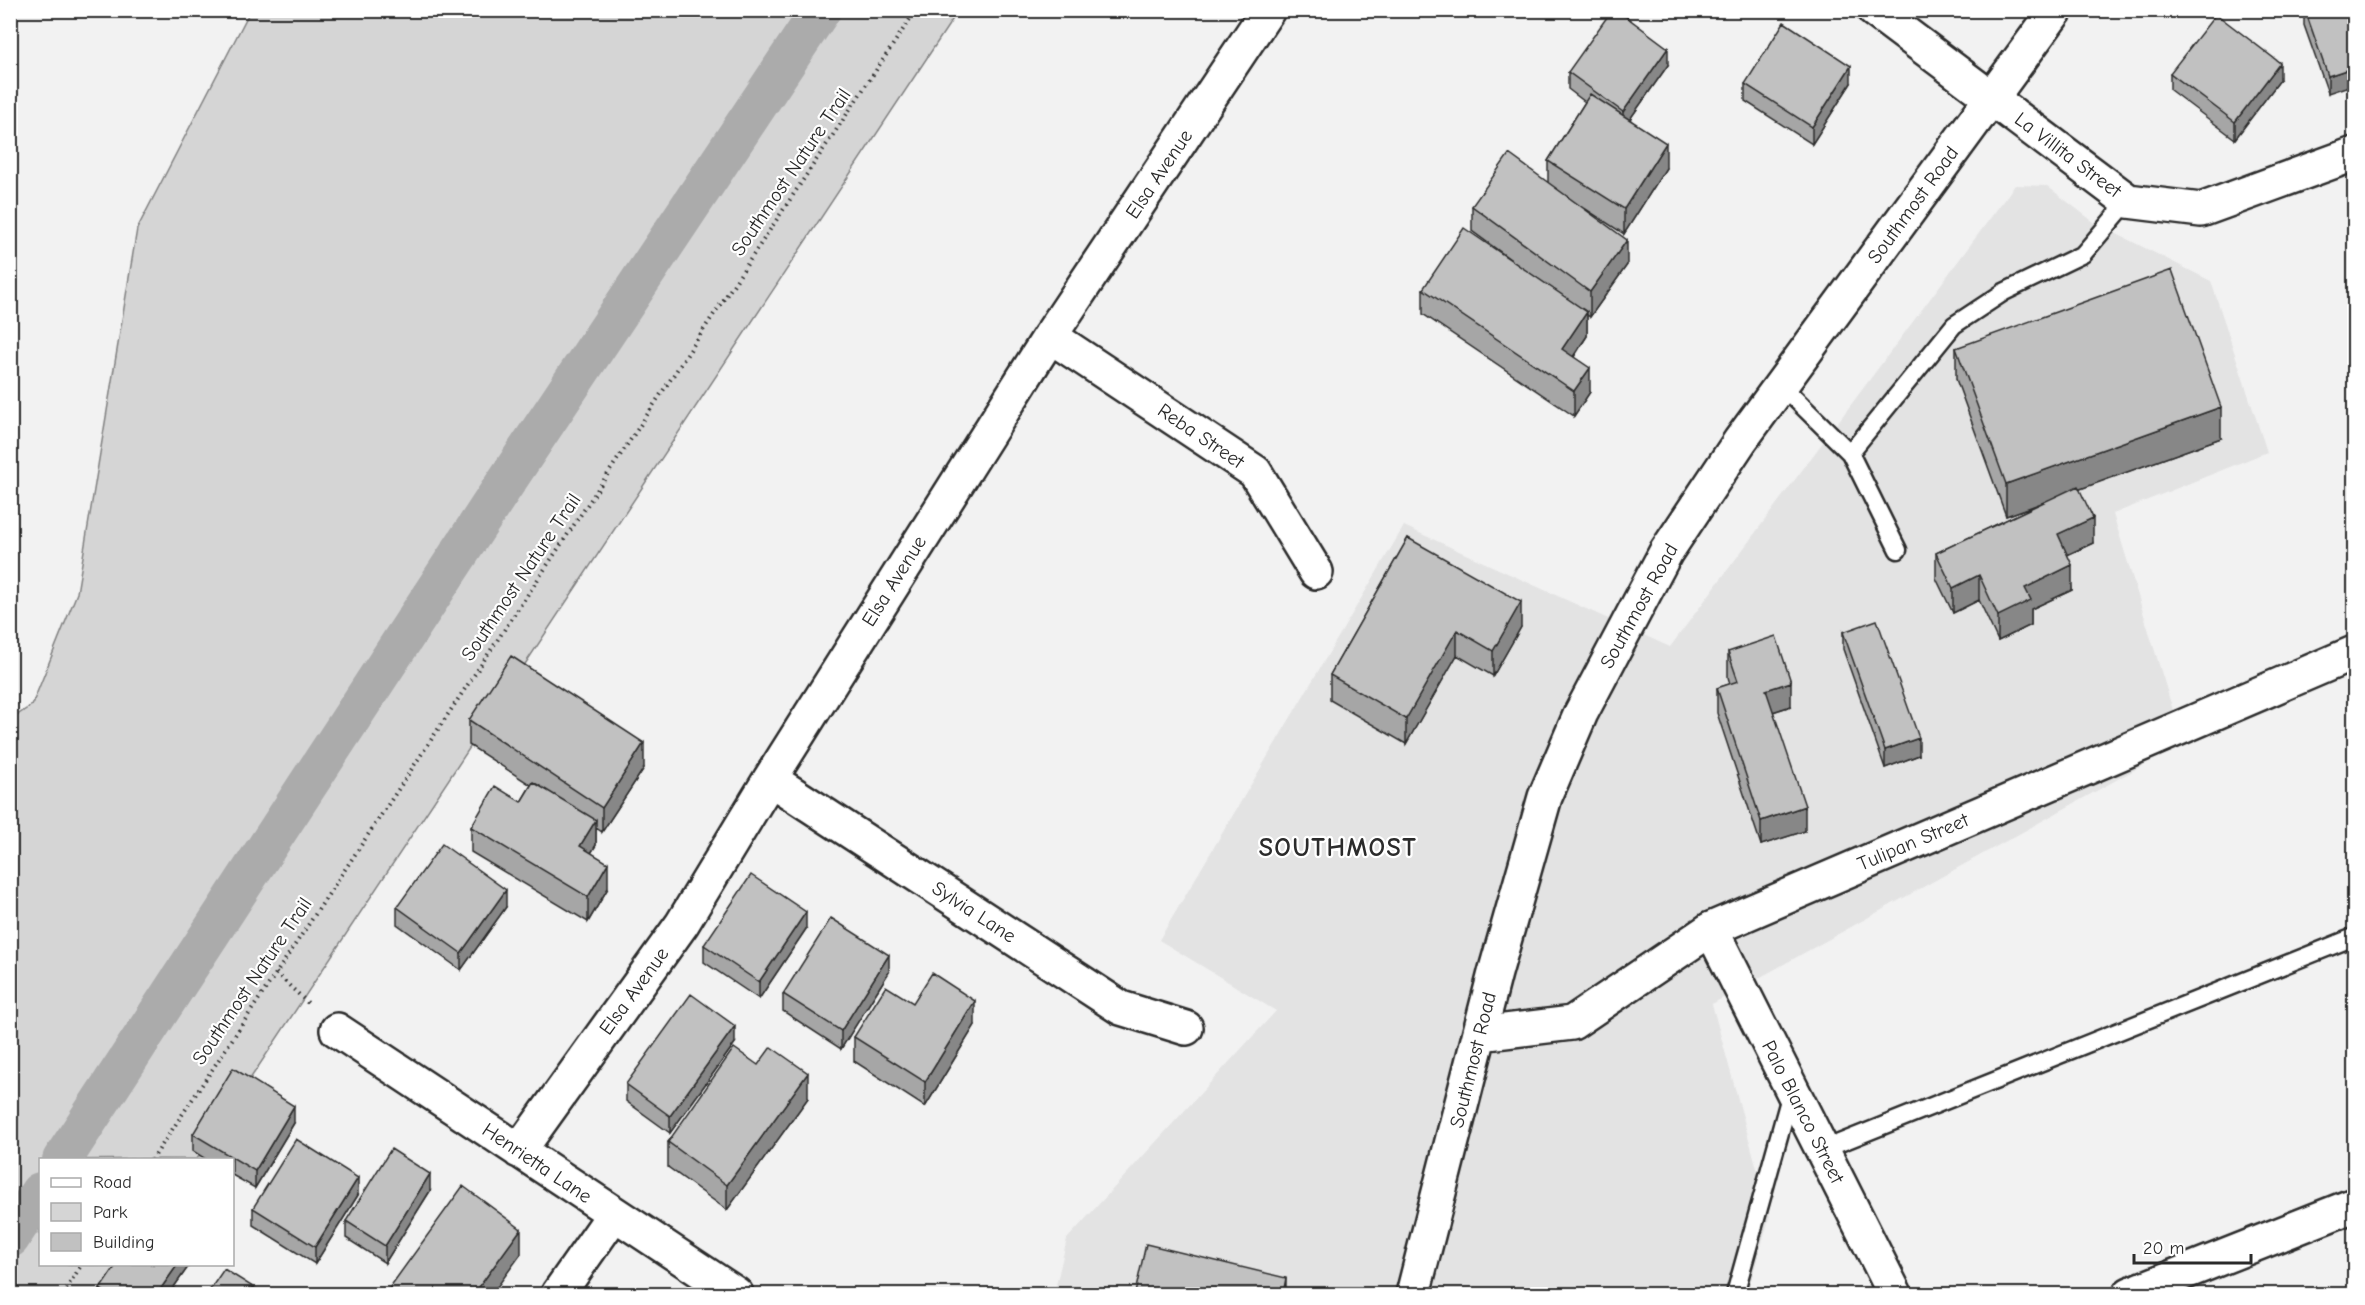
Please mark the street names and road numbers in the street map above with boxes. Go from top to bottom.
street label: Southmost Nature Trail [726,84,856,260]
street label: La Villita Street [2010,107,2127,203]
street label: Elsa Avenue [1121,125,1197,223]
street label: Southmost Road [1863,142,1963,268]
street label: Reba Street [1153,399,1250,474]
street label: Southmost Nature Trail [456,489,586,665]
street label: Elsa Avenue [857,531,931,631]
street label: Southmost Road [1595,540,1683,672]
street label: Tulipan Street [1854,808,1973,876]
street label: Sylvia Lane [928,876,1020,948]
street label: Southmost Nature Trail [187,893,317,1069]
street label: Elsa Avenue [595,943,673,1039]
street label: Southmost Road [1445,990,1501,1130]
street label: Palo Blanco Street [1757,1037,1850,1189]
street label: Henrietta Lane [478,1118,596,1208]

